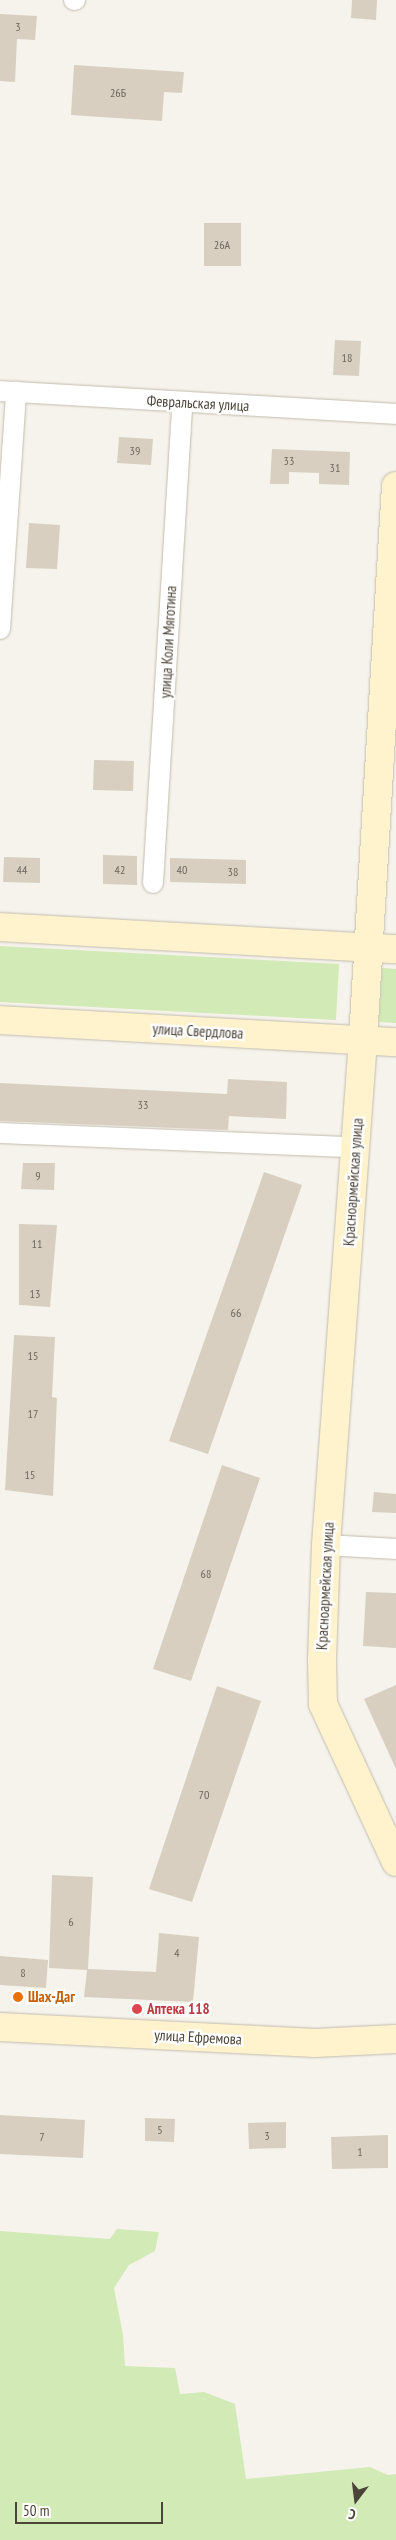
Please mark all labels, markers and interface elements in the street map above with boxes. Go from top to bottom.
house number: 3 [15,20,21,34]
house number: 26Б [110,86,126,100]
house number: 26А [214,238,230,252]
house number: 18 [342,351,352,365]
street label: Февральская улица [146,391,250,415]
house number: 39 [130,444,140,458]
house number: 33 [284,454,294,468]
house number: 31 [330,461,340,475]
street label: улица Коли Мяготина [156,585,180,699]
house number: 44 [17,863,27,877]
house number: 42 [115,863,125,877]
house number: 40 [177,863,187,877]
house number: 38 [228,865,238,879]
street label: улица Свердлова [152,1020,244,1042]
house number: 33 [138,1098,148,1112]
street label: Красноармейская улица [340,1117,366,1247]
house number: 9 [35,1169,41,1183]
house number: 11 [32,1237,42,1251]
house number: 13 [30,1287,40,1301]
house number: 66 [231,1306,241,1320]
house number: 15 [28,1349,38,1363]
house number: 17 [28,1407,38,1421]
house number: 15 [25,1468,35,1482]
street label: Красноармейская улица [313,1521,337,1651]
house number: 68 [201,1567,211,1581]
house number: 70 [199,1788,209,1802]
house number: 6 [68,1915,74,1929]
house number: 4 [174,1946,180,1960]
house number: 8 [20,1966,26,1980]
place label: Шах-Даг [28,1988,75,2006]
marker: Шах-Даг [12,1991,24,2003]
place label: Аптека 118 [147,2000,210,2018]
marker: Аптека 118 [131,2003,143,2015]
street label: улица Ефремова [154,2026,242,2048]
house number: 5 [157,2123,163,2137]
house number: 3 [264,2129,270,2143]
house number: 7 [39,2130,45,2144]
house number: 1 [357,2145,363,2159]
north arrow [331,2475,381,2525]
scale bar [18,2492,165,2524]
text: 50 m [23,2501,49,2520]
text: С [347,2505,358,2524]

